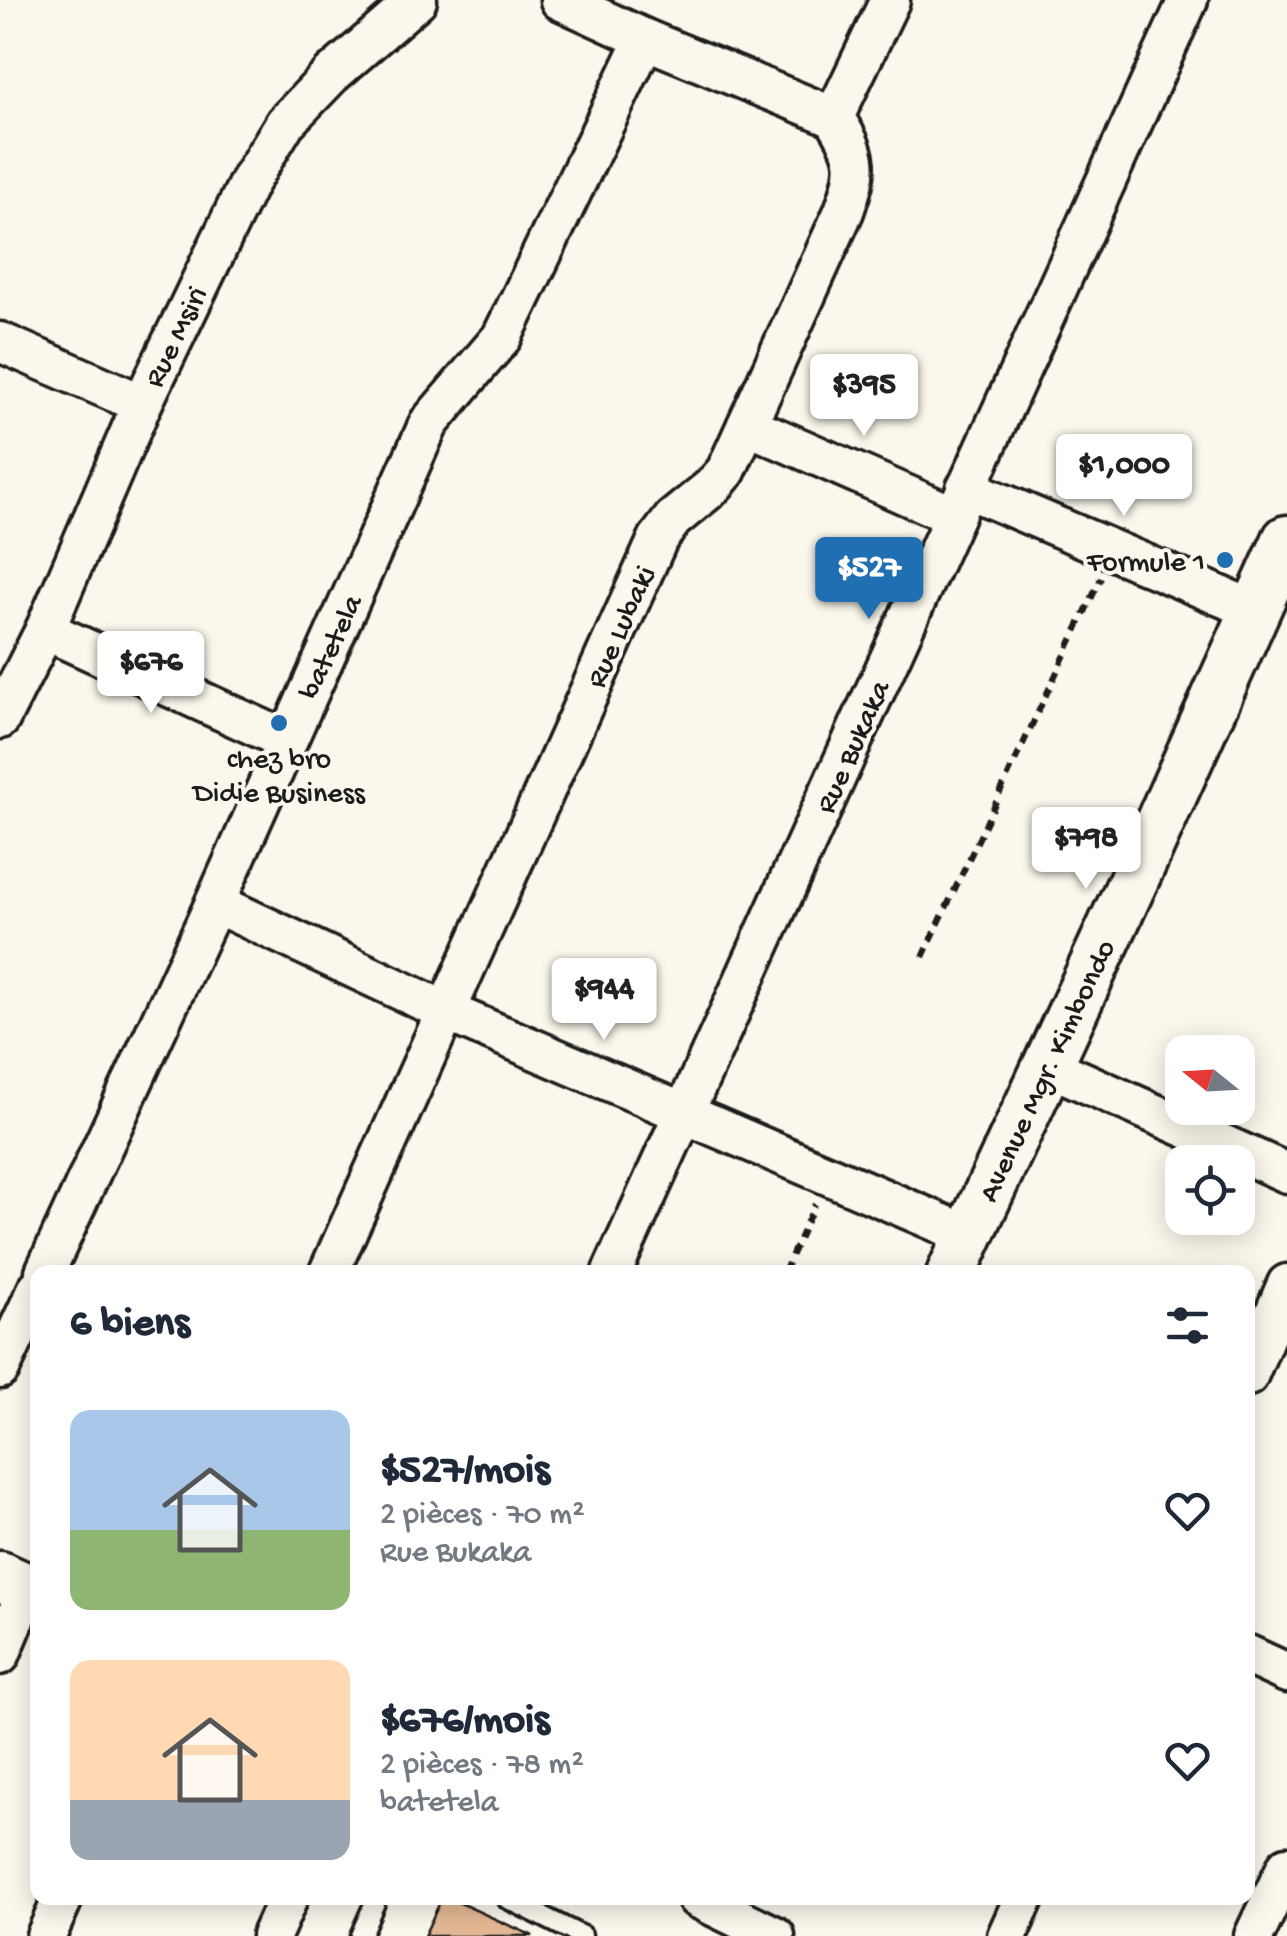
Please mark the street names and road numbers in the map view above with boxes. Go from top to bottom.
street label: Rue Msiri [139,282,217,394]
street label: Rue Lubaki [581,561,666,694]
street label: batetela [294,589,373,706]
street label: Rue Bukaka [810,675,900,820]
street label: Avenue Mgr. Kimbondo [973,935,1125,1209]

